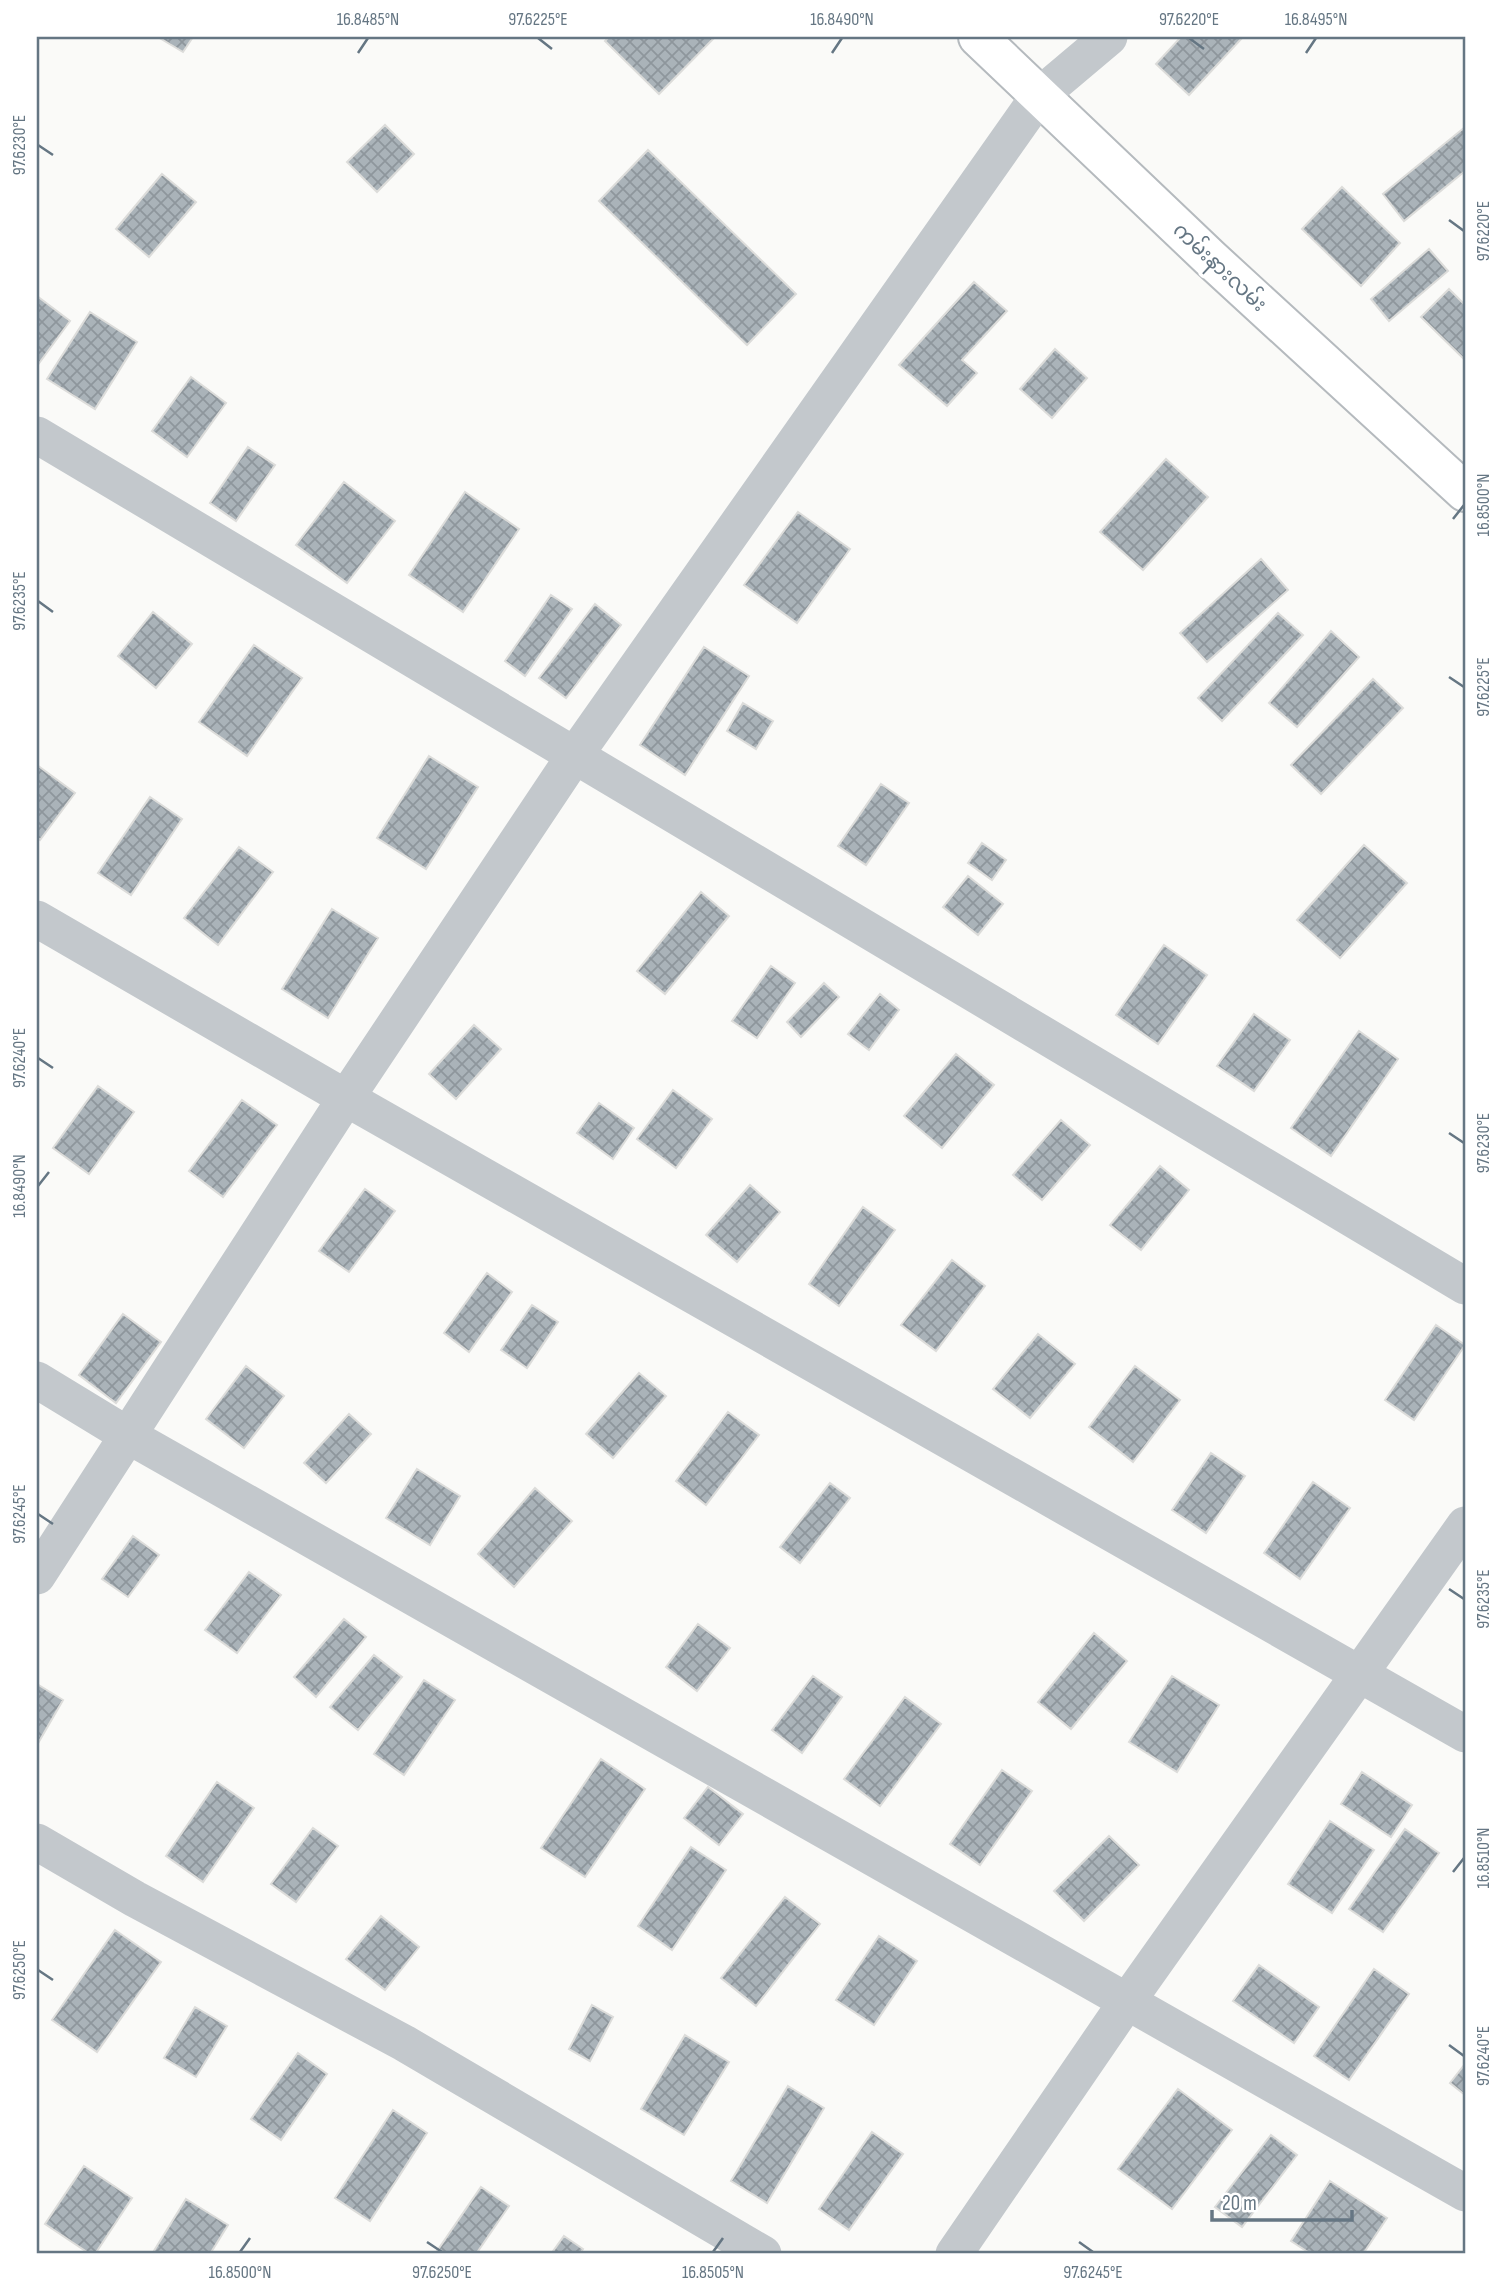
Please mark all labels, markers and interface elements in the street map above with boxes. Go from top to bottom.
text: 16.8485°N [337,9,399,30]
text: 97.6225°E [508,9,568,30]
text: 16.8490°N [810,9,874,30]
text: 97.6220°E [1159,9,1219,30]
text: 16.8495°N [1285,9,1347,30]
text: 97.6230°E [9,115,30,175]
text: 97.6220°E [1473,201,1494,261]
street label: ကမ်းနားလမ်း [1165,215,1274,320]
text: 16.8500°N [1473,474,1494,536]
text: 97.6235°E [9,571,30,631]
text: 97.6225°E [1473,657,1494,717]
text: 97.6240°E [9,1028,30,1088]
text: 97.6230°E [1473,1113,1494,1173]
text: 16.8490°N [9,1154,30,1218]
text: 97.6245°E [9,1484,30,1544]
text: 97.6235°E [1473,1569,1494,1629]
text: 16.8510°N [1473,1827,1494,1889]
text: 97.6250°E [9,1940,30,2000]
text: 97.6240°E [1473,2026,1494,2086]
scale bar [1212,2179,1352,2223]
text: 20 m [1222,2191,1257,2216]
text: 16.8500°N [209,2262,271,2283]
text: 97.6250°E [412,2262,472,2283]
text: 16.8505°N [682,2262,744,2283]
text: 97.6245°E [1063,2262,1123,2283]

